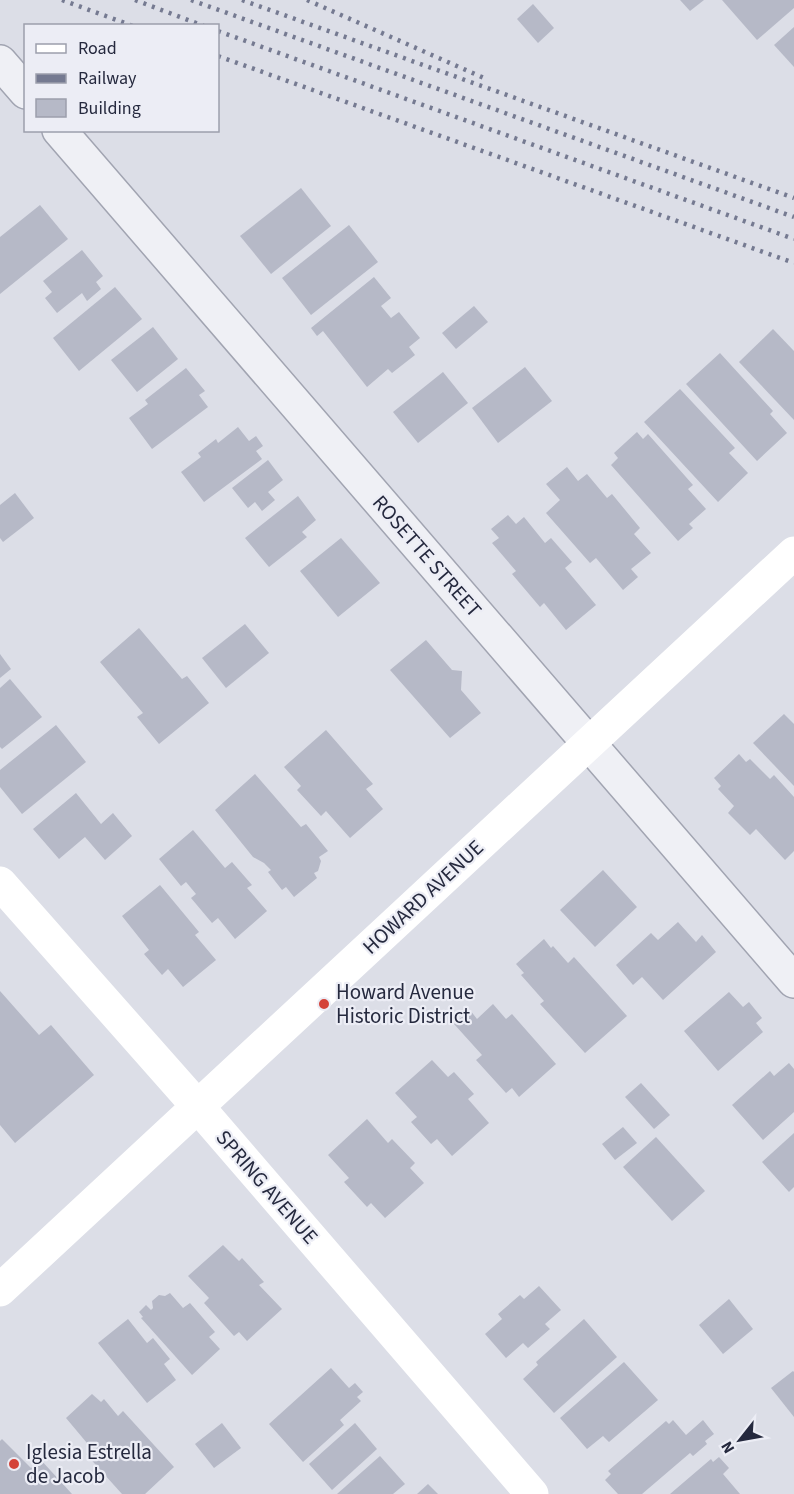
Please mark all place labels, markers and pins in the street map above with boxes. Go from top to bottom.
place label: Howard Avenue Historic District [336,977,474,1031]
marker: Howard Avenue Historic District [317,997,331,1011]
place label: Iglesia Estrella de Jacob [26,1437,152,1491]
marker: Iglesia Estrella de Jacob [7,1457,21,1471]

